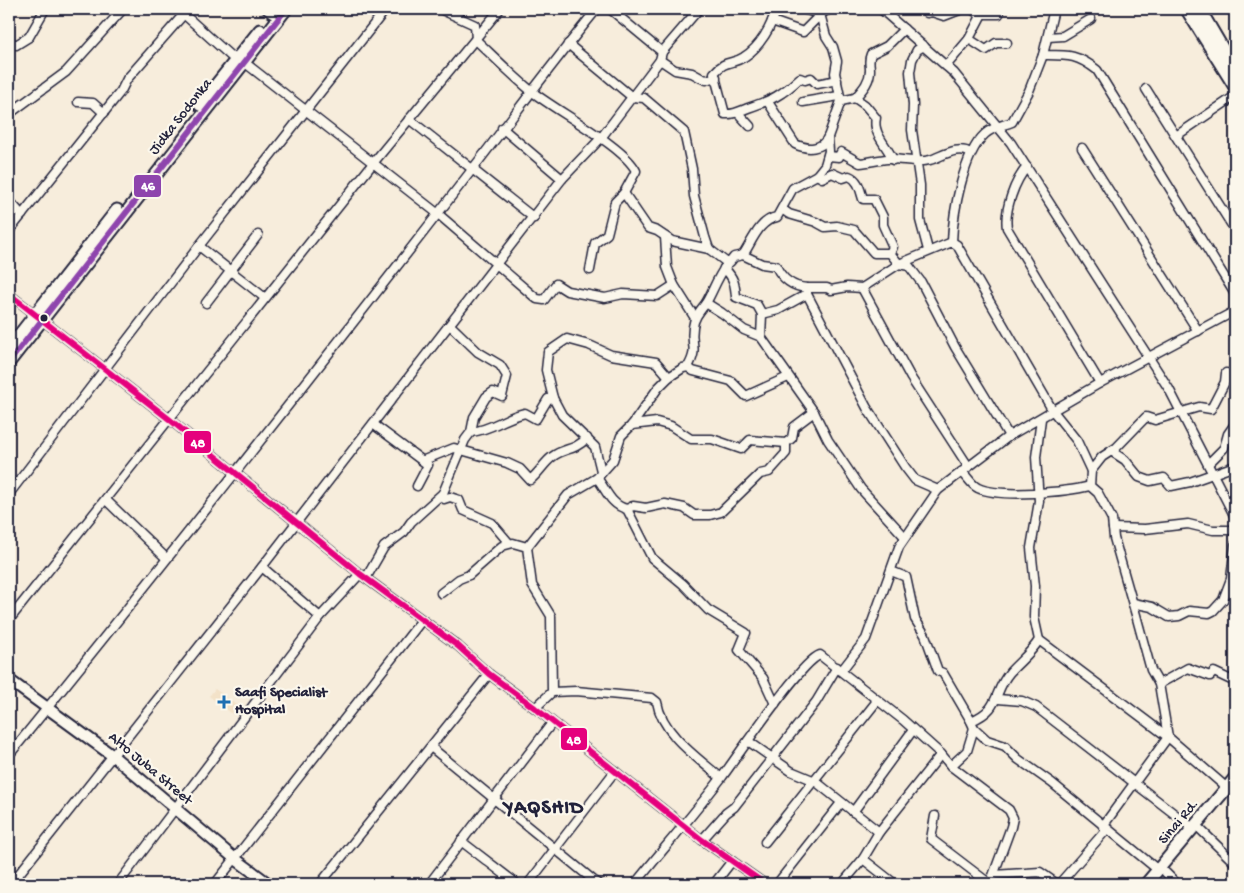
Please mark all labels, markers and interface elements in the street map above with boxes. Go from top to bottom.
street label: Jidka Sodonka [146,75,217,159]
line badge: 46 [133,174,162,198]
text: 46 [140,179,156,196]
unlabelled marker [39,313,49,323]
line badge: 48 [183,430,212,454]
text: 48 [190,436,205,453]
place label: Saafi Specialist Hospital [235,684,329,719]
marker: Saafi Specialist Hospital [217,695,231,709]
line badge: 48 [560,727,588,751]
street label: Alto Juba Street [104,729,197,811]
text: 48 [566,733,581,750]
street label: Sinai Rd. [1155,796,1203,848]
district label: YAQSHID [502,798,584,821]

